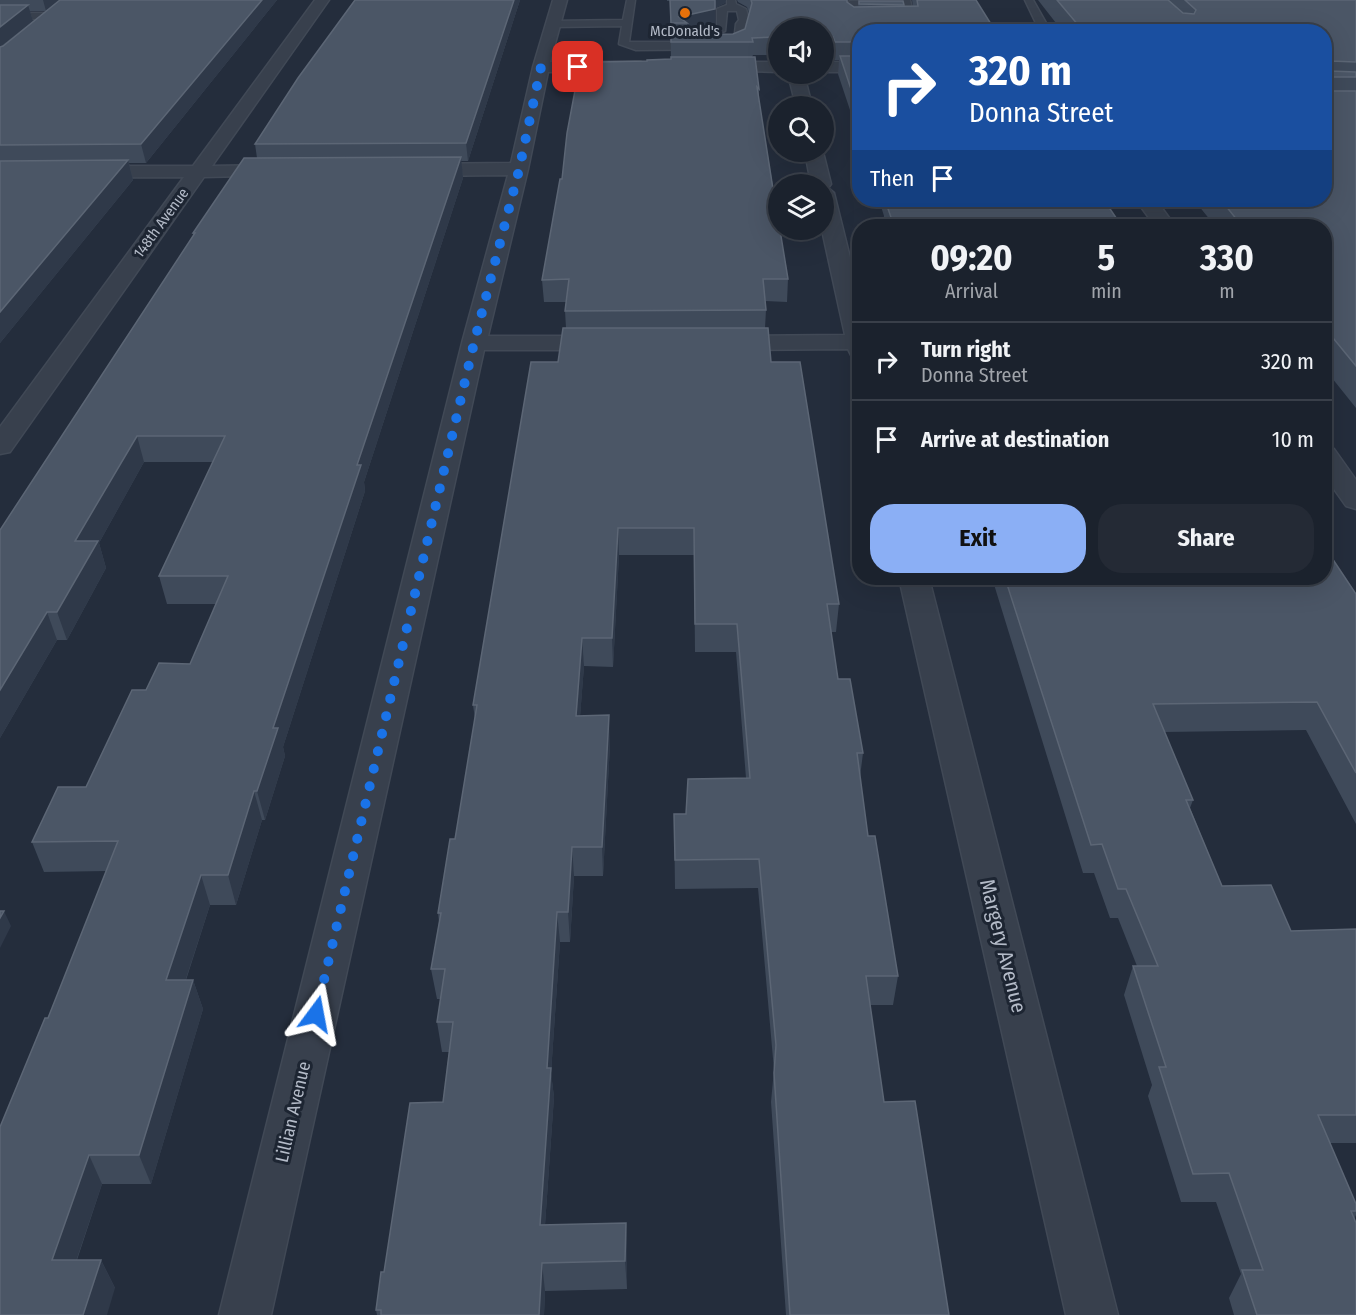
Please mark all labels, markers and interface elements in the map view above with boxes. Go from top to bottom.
marker: McDonald's [678,6,692,20]
map controls [768,18,834,240]
button: sound [768,18,834,84]
place label: McDonald's [650,22,720,40]
pin [552,41,603,92]
text: 320 m [969,46,1072,96]
icon: right [870,48,948,126]
icon: arrive [561,50,594,83]
button: search [768,96,834,162]
text: Donna Street [969,97,1113,129]
icon: arrive [926,162,959,195]
text: Then [870,165,914,192]
button: layers [768,174,834,240]
street label: 148th Avenue [130,185,192,261]
text: 09:20 [930,236,1013,280]
text: 5 [1098,236,1115,280]
text: 330 [1200,236,1254,280]
text: Arrival [945,279,998,303]
text: min [1091,279,1122,303]
text: m [1219,279,1235,303]
text: Turn right [921,336,1010,363]
icon: right [870,345,903,378]
text: 320 m [1261,348,1314,375]
text: Donna Street [921,363,1028,387]
icon: arrive [870,423,903,456]
text: Arrive at destination [921,426,1109,453]
text: 10 m [1272,426,1314,453]
button: Exit [870,504,1086,573]
button: Share [1098,504,1314,573]
street label: Margery Avenue [974,876,1032,1016]
position arrow [284,982,348,1046]
street label: Lillian Avenue [271,1059,315,1165]

